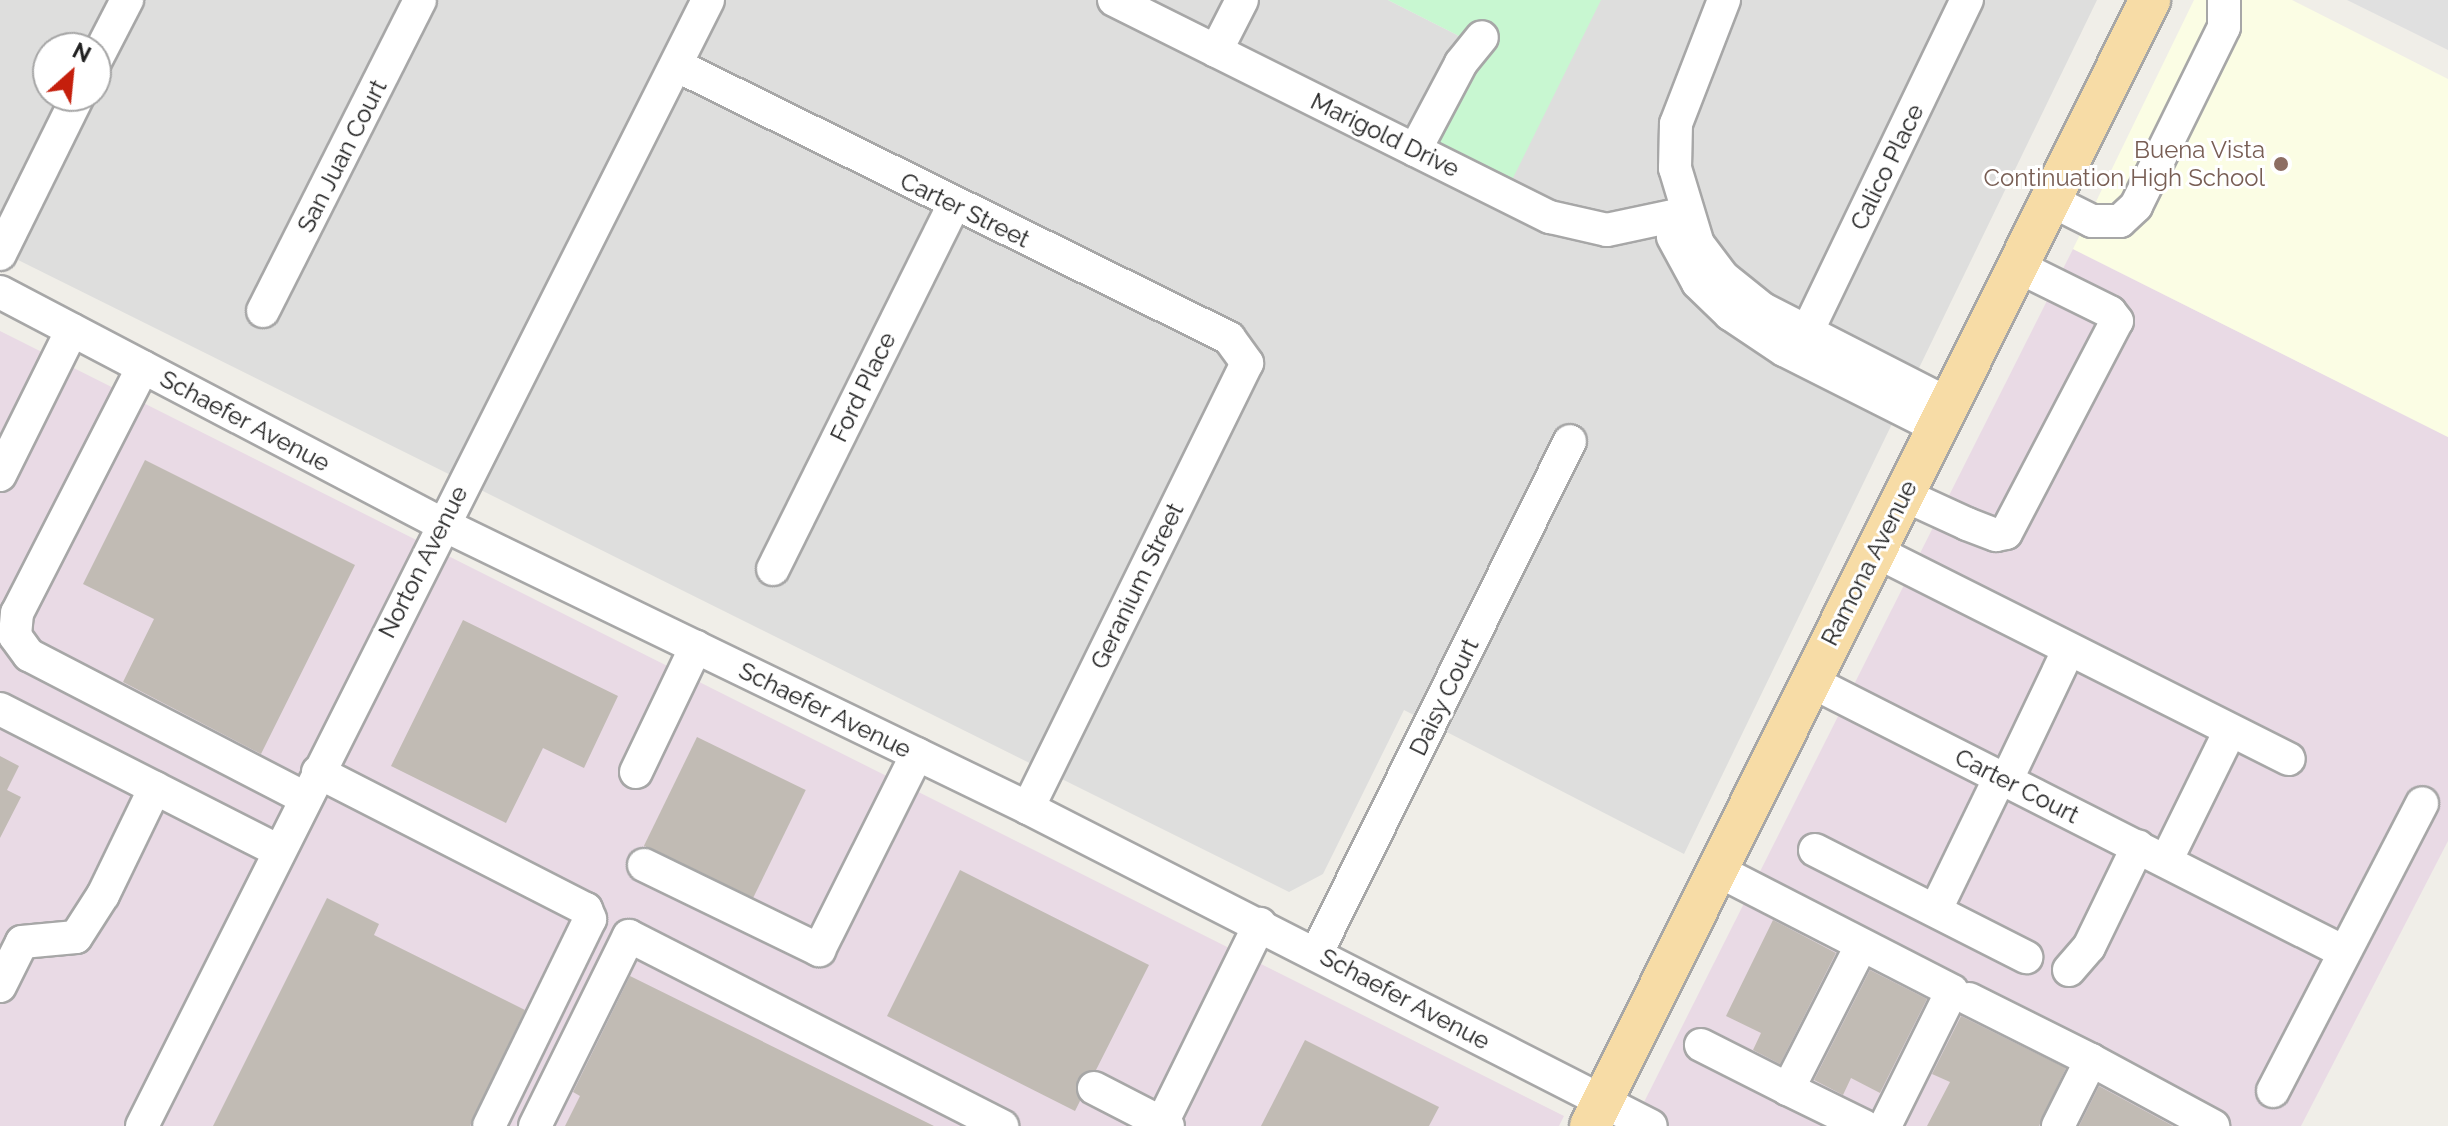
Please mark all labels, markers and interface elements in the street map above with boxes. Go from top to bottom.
north arrow [32,32,112,112]
text: N [69,37,95,68]
street label: San Juan Court [291,75,393,237]
street label: Marigold Drive [1306,87,1464,183]
street label: Calico Place [1844,99,1930,235]
place label: Buena Vista Continuation High School [1984,136,2265,192]
marker: Buena Vista Continuation High School [2272,155,2290,173]
street label: Carter Street [895,166,1035,254]
street label: Ford Place [824,327,902,447]
street label: Schaefer Avenue [155,364,335,478]
street label: Ramona Avenue [1815,475,1923,651]
street label: Norton Avenue [372,481,474,643]
street label: Geranium Street [1084,498,1190,674]
street label: Daisy Court [1403,633,1485,761]
street label: Schaefer Avenue [734,656,916,764]
street label: Carter Court [1950,742,2084,830]
street label: Schaefer Avenue [1315,942,1495,1056]

